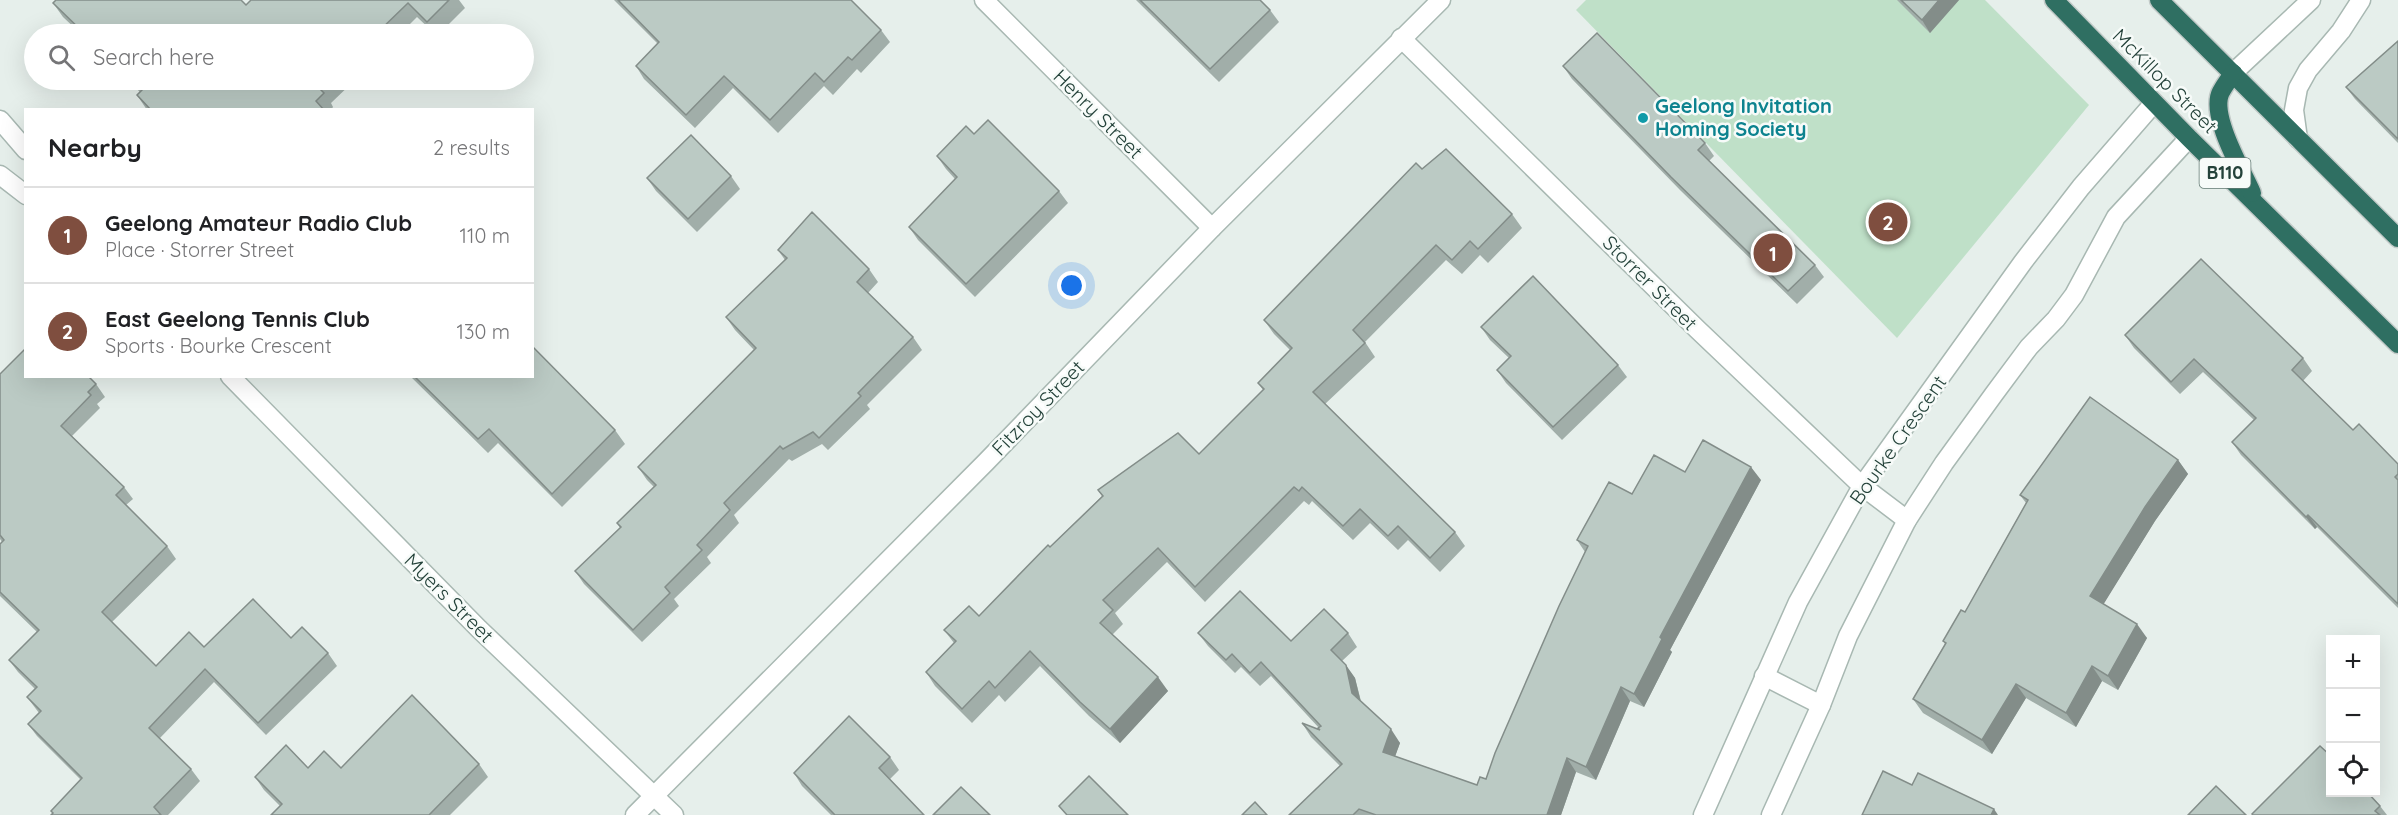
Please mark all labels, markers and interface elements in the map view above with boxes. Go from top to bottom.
street label: McKillop Street [2108,23,2223,138]
search box [24,24,534,90]
icon: search [45,41,78,74]
text: Search here [93,43,214,71]
street label: Henry Street [1048,64,1149,164]
place label: Geelong Invitation Homing Society [1655,93,1832,141]
marker: Geelong Invitation Homing Society [1636,111,1650,125]
text: Nearby [48,131,142,164]
text: 2 results [433,135,510,160]
road number: B110 [2200,158,2250,188]
pin: 2 [1868,200,1908,244]
text: Geelong Amateur Radio Club [105,209,412,237]
text: 1 [64,223,71,248]
text: 110 m [460,223,510,248]
street label: Storrer Street [1598,230,1703,336]
pin: 1 [1754,230,1792,276]
text: Place · Storrer Street [105,237,294,262]
your location [1057,271,1086,300]
text: East Geelong Tennis Club [105,305,370,333]
text: 2 [62,319,73,344]
text: 130 m [457,319,510,344]
text: Sports · Bourke Crescent [105,333,332,358]
street label: Fitzroy Street [986,355,1089,460]
street label: Bourke Crescent [1844,370,1952,509]
street label: Myers Street [399,548,499,648]
map controls [2326,635,2380,797]
button: + [2326,635,2380,689]
button: − [2326,689,2380,743]
button: locate [2326,743,2380,797]

